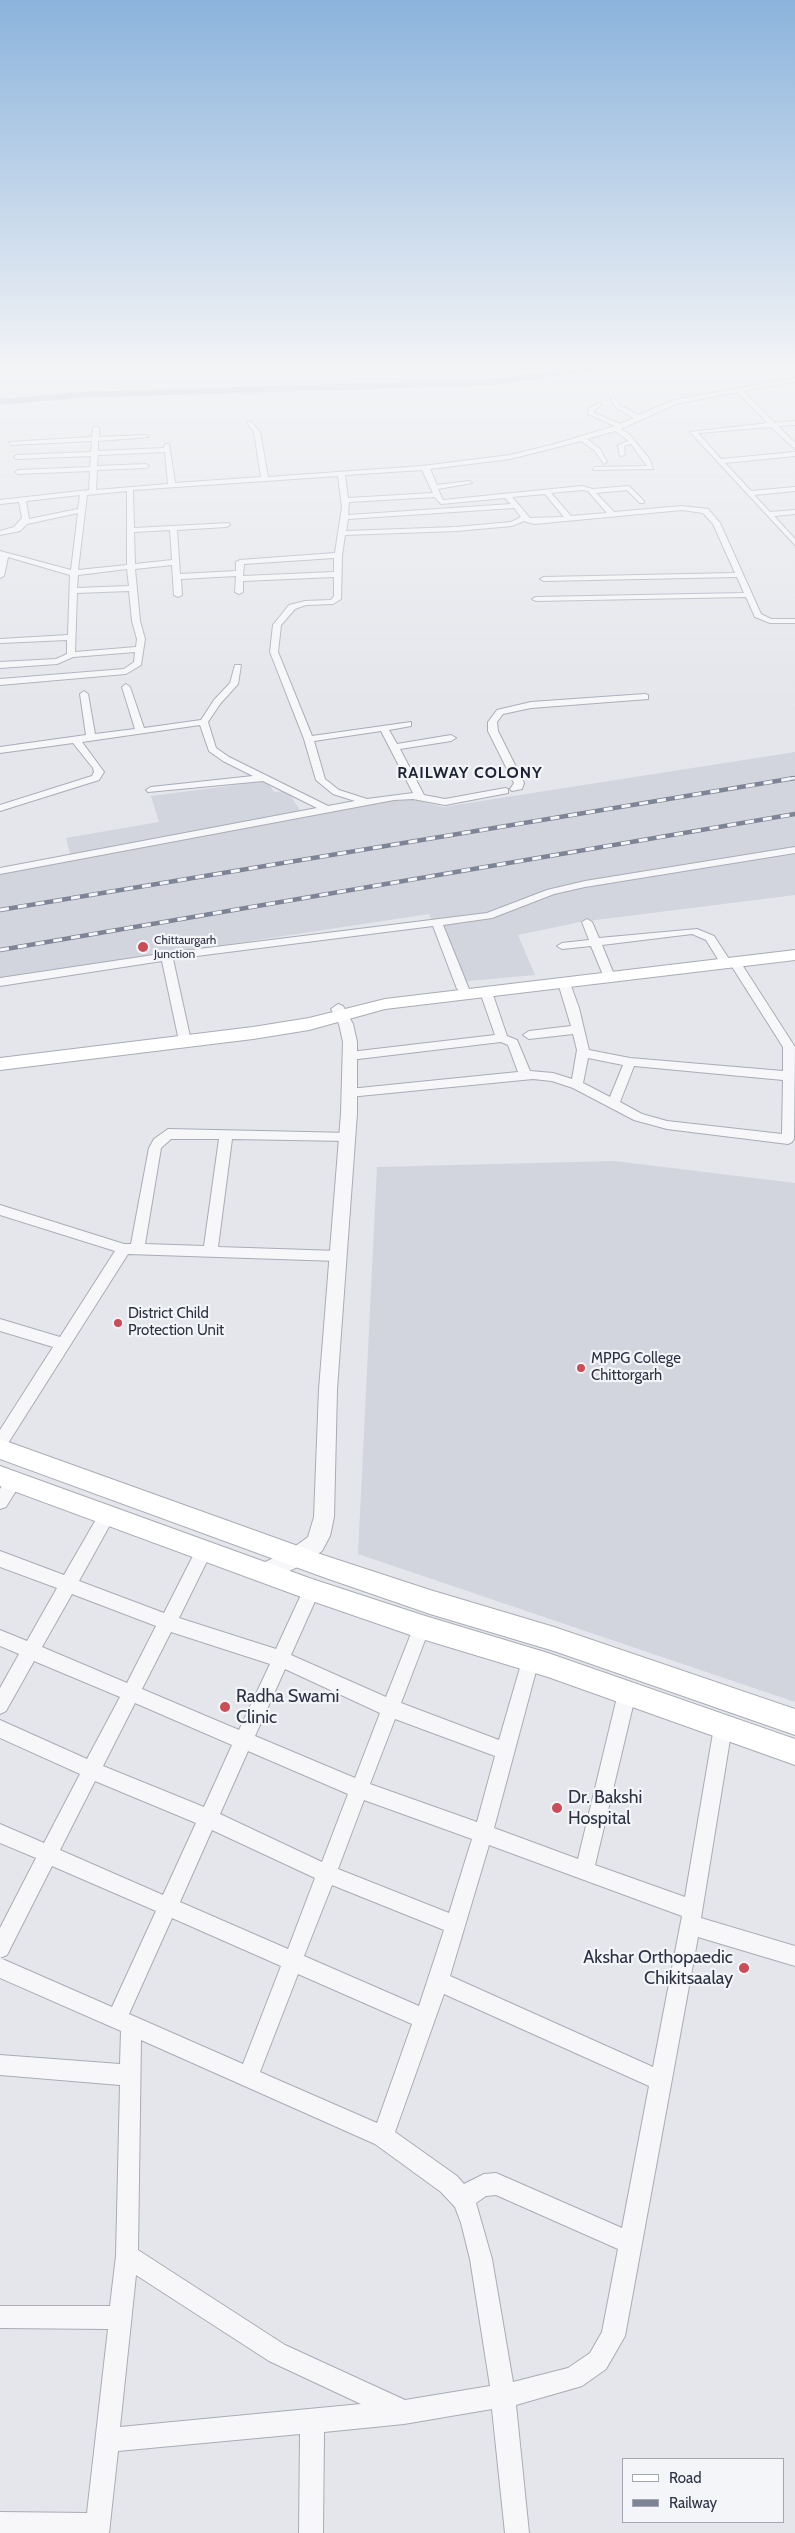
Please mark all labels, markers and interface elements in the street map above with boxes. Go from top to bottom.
district label: RAILWAY COLONY [396,763,544,783]
place label: Chittaurgarh Junction [154,933,216,961]
marker: Chittaurgarh Junction [136,940,150,954]
place label: District Child Protection Unit [128,1305,224,1340]
marker: District Child Protection Unit [112,1317,124,1329]
place label: MPPG College Chittorgarh [591,1350,681,1385]
marker: MPPG College Chittorgarh [575,1362,587,1374]
place label: Radha Swami Clinic [236,1686,339,1728]
marker: Radha Swami Clinic [218,1700,232,1714]
place label: Dr. Bakshi Hospital [568,1787,642,1830]
marker: Dr. Bakshi Hospital [550,1801,564,1815]
place label: Akshar Orthopaedic Chikitsaalay [583,1947,733,1990]
marker: Akshar Orthopaedic Chikitsaalay [737,1961,751,1975]
legend [622,2458,785,2523]
text: Road [669,2469,702,2487]
text: Railway [669,2494,717,2512]

